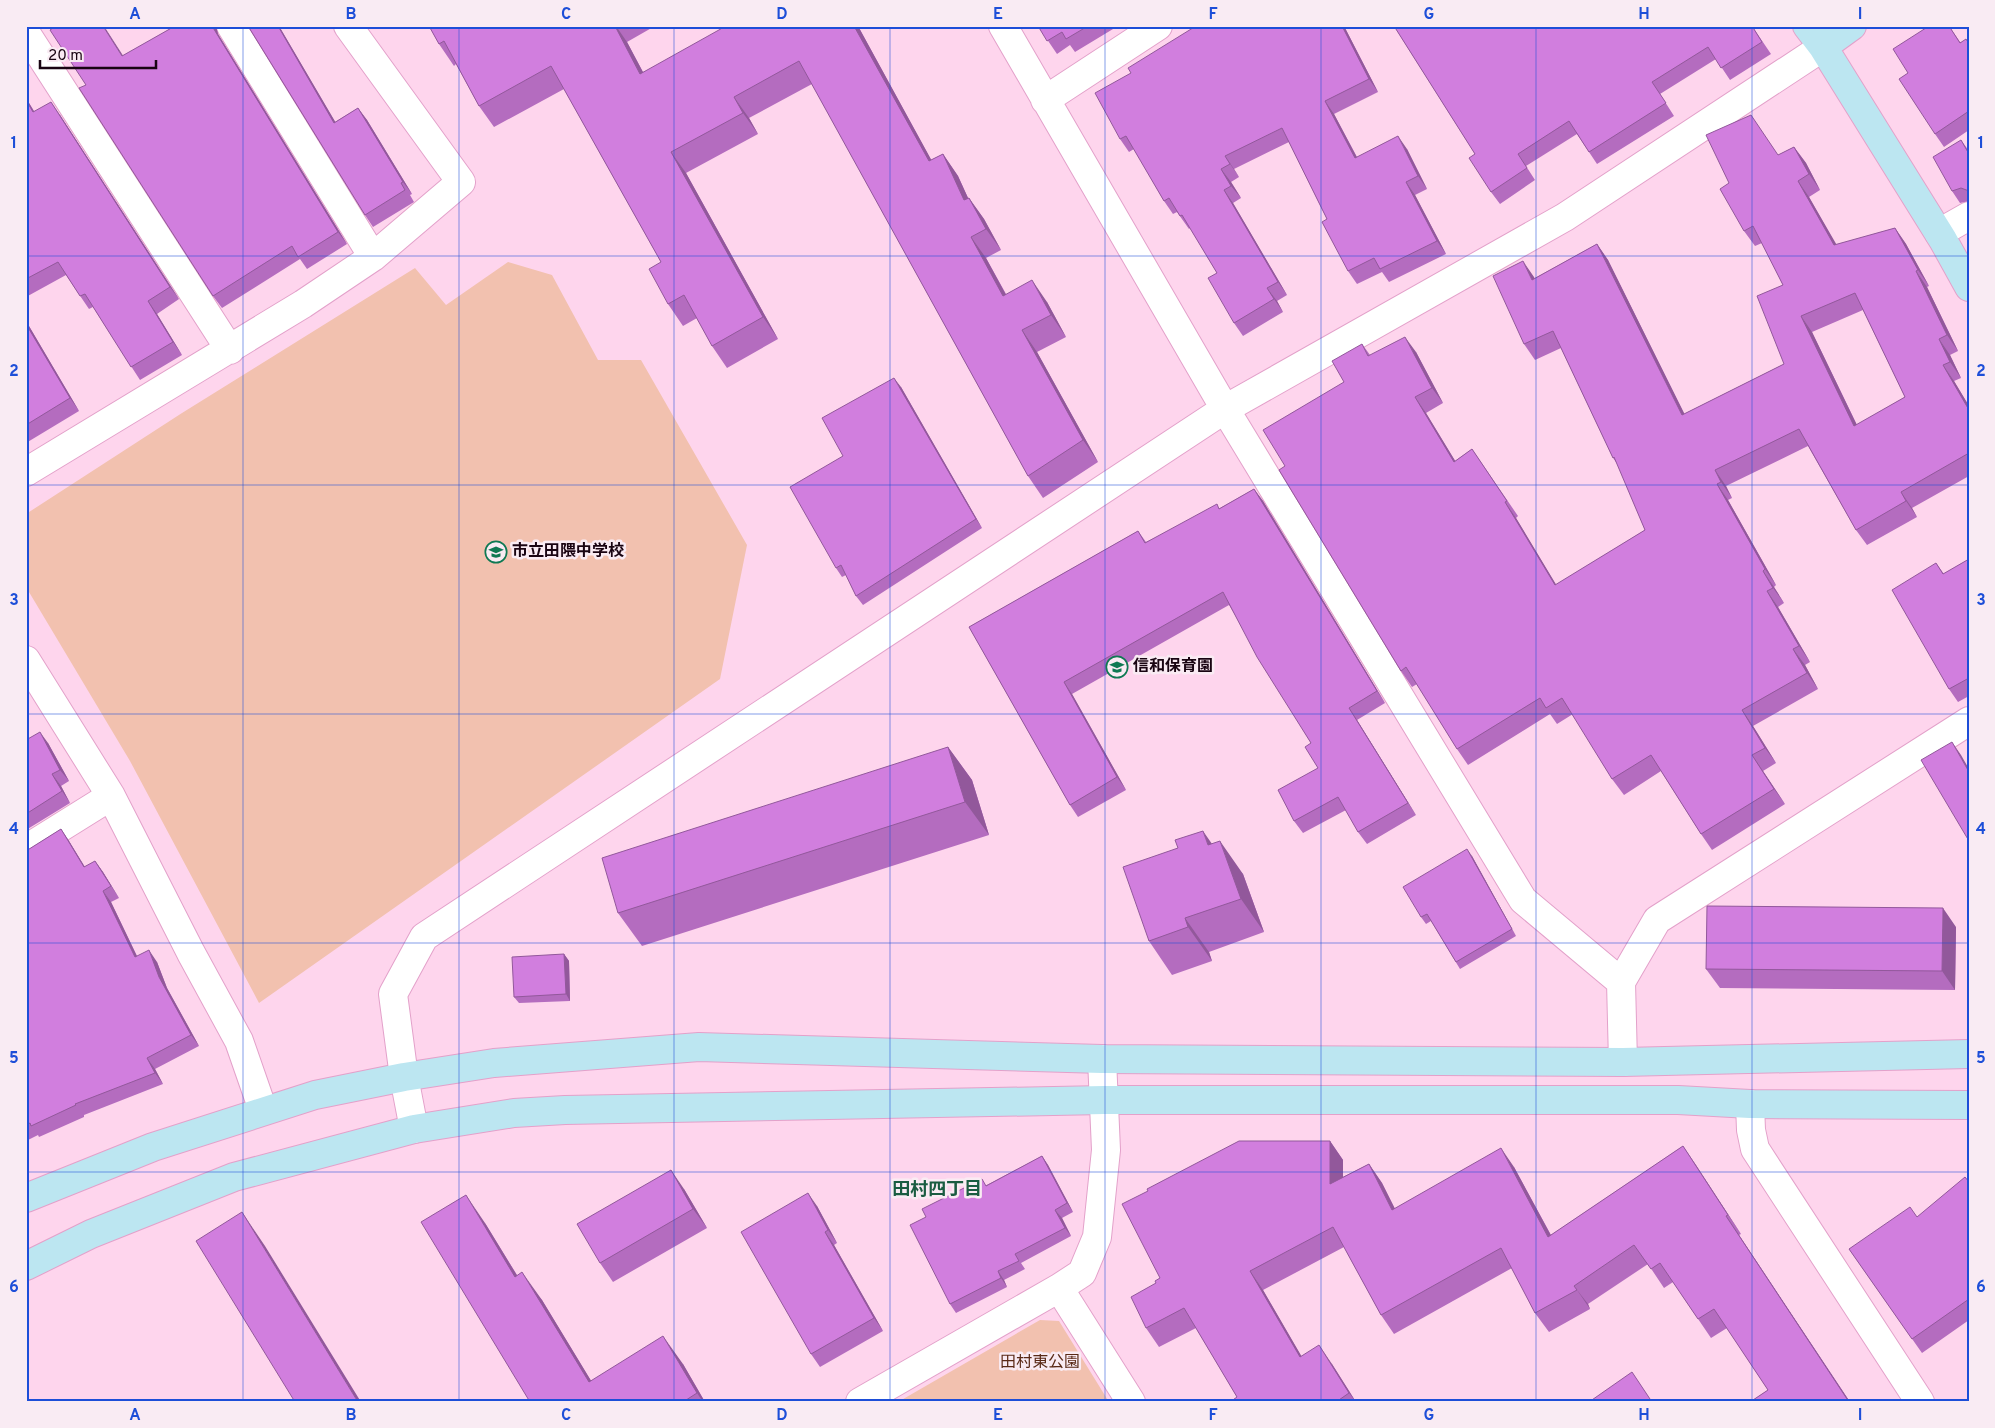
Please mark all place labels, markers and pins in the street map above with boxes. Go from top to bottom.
school or university icon: 市立田隈中学校 [484,540,508,564]
place label: 市立田隈中学校 [512,542,624,562]
school or university icon: 信和保育園 [1105,655,1129,679]
place label: 信和保育園 [1132,657,1213,677]

